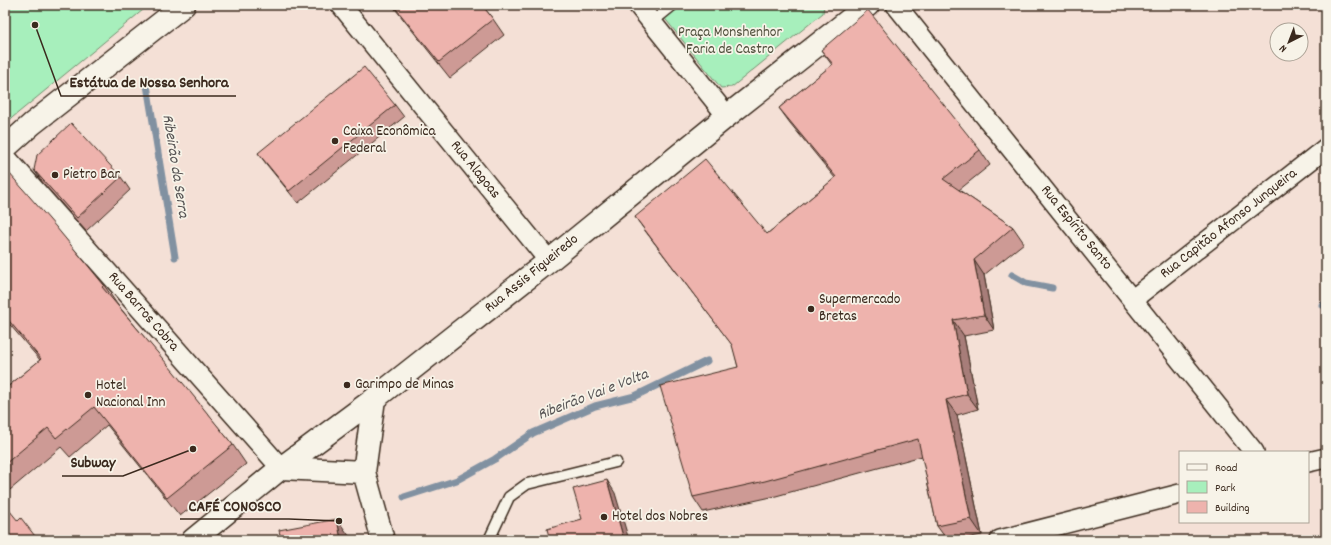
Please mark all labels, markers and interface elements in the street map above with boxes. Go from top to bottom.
park label: Praça Monshenhor Faria de Castro [678,22,782,61]
north arrow [1269,22,1309,62]
text: N [1276,40,1291,56]
callout: Estátua de Nossa Senhora [61,68,236,96]
text: Estátua de Nossa Senhora [69,72,230,95]
water label: Ribeirão da Serra [155,113,195,221]
place label: Caixa Econômica Federal [343,121,436,160]
marker: Caixa Econômica Federal [330,136,340,146]
street label: Rua Alagoas [445,136,505,204]
street label: Rua Capitão Afonso Junqueira [1156,163,1303,285]
place label: Pietro Bar [63,164,121,186]
marker: Pietro Bar [50,170,60,180]
street label: Rua Espírito Santo [1035,181,1117,275]
street label: Rua Assis Figueiredo [480,229,584,319]
street label: Rua Barros Cobra [102,267,184,357]
place label: Supermercado Bretas [819,289,901,328]
marker: Supermercado Bretas [806,304,816,314]
water label: Ribeirão Vai e Volta [534,363,653,427]
place label: Garimpo de Minas [355,374,454,396]
place label: Hotel Nacional Inn [96,375,165,414]
marker: Garimpo de Minas [342,380,352,390]
marker: Hotel Nacional Inn [83,390,93,400]
callout: Subway [62,448,123,476]
legend [1179,451,1309,523]
text: Subway [70,452,117,475]
text: Road [1215,460,1237,477]
text: Park [1215,480,1236,497]
callout: CAFÉ CONOSCO [180,491,289,519]
text: CAFÉ CONOSCO [188,496,282,519]
text: Building [1215,500,1250,517]
place label: Hotel dos Nobres [612,506,708,528]
marker: Hotel dos Nobres [599,512,609,522]

